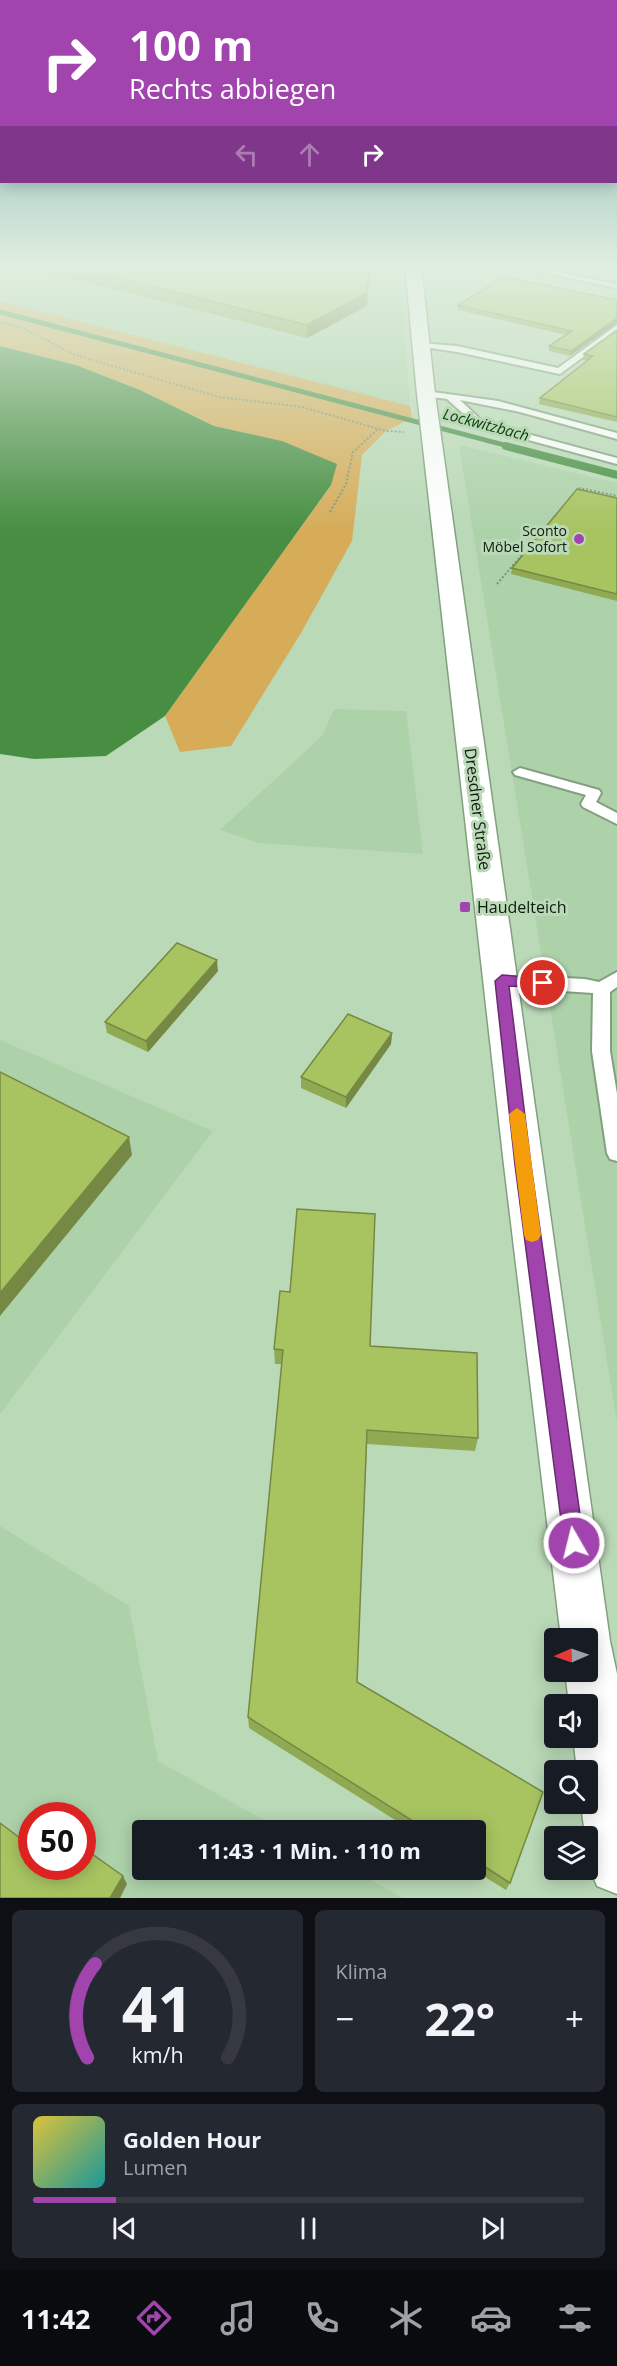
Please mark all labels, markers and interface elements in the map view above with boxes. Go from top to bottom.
text: 100 m [129,16,253,73]
icon: right [30,24,108,102]
text: Rechts abbiegen [129,70,336,107]
icon: left [230,138,263,171]
icon: ahead [293,138,326,171]
icon: right [356,138,389,171]
water label: Lockwitzbach [441,403,532,445]
place label: Sconto Möbel Sofort [482,521,567,556]
marker: Sconto Möbel Sofort [572,532,586,546]
street label: Dresdner Straße [460,747,496,871]
place label: Haudelteich [477,896,567,918]
marker: Haudelteich [458,900,472,914]
pin [517,957,568,1008]
icon: arrive [526,966,559,999]
position arrow [542,1511,606,1575]
north arrow [544,1628,598,1682]
map controls [544,1628,598,1880]
button: sound [544,1694,598,1748]
button: search [544,1760,598,1814]
speed limit sign: 50 [18,1802,96,1880]
button: layers [544,1826,598,1880]
text: 11:43 · 1 Min. · 110 m [197,1835,421,1865]
text: Klima [336,1958,387,1985]
text: 41 [122,1965,193,2050]
text: 22° [424,1988,495,2049]
text: − [336,1996,354,2041]
text: + [565,1996,584,2041]
text: km/h [131,2040,183,2069]
text: Golden Hour [123,2124,261,2154]
text: Lumen [123,2154,188,2181]
icon: previous [108,2212,141,2245]
icon: pause [292,2212,325,2245]
icon: next [476,2212,509,2245]
icon: directions [133,2297,175,2339]
icon: music [217,2297,259,2339]
icon: phone [301,2297,343,2339]
icon: climate [385,2297,427,2339]
icon: car [470,2297,512,2339]
icon: filters [554,2297,596,2339]
text: 11:42 [21,2300,91,2337]

